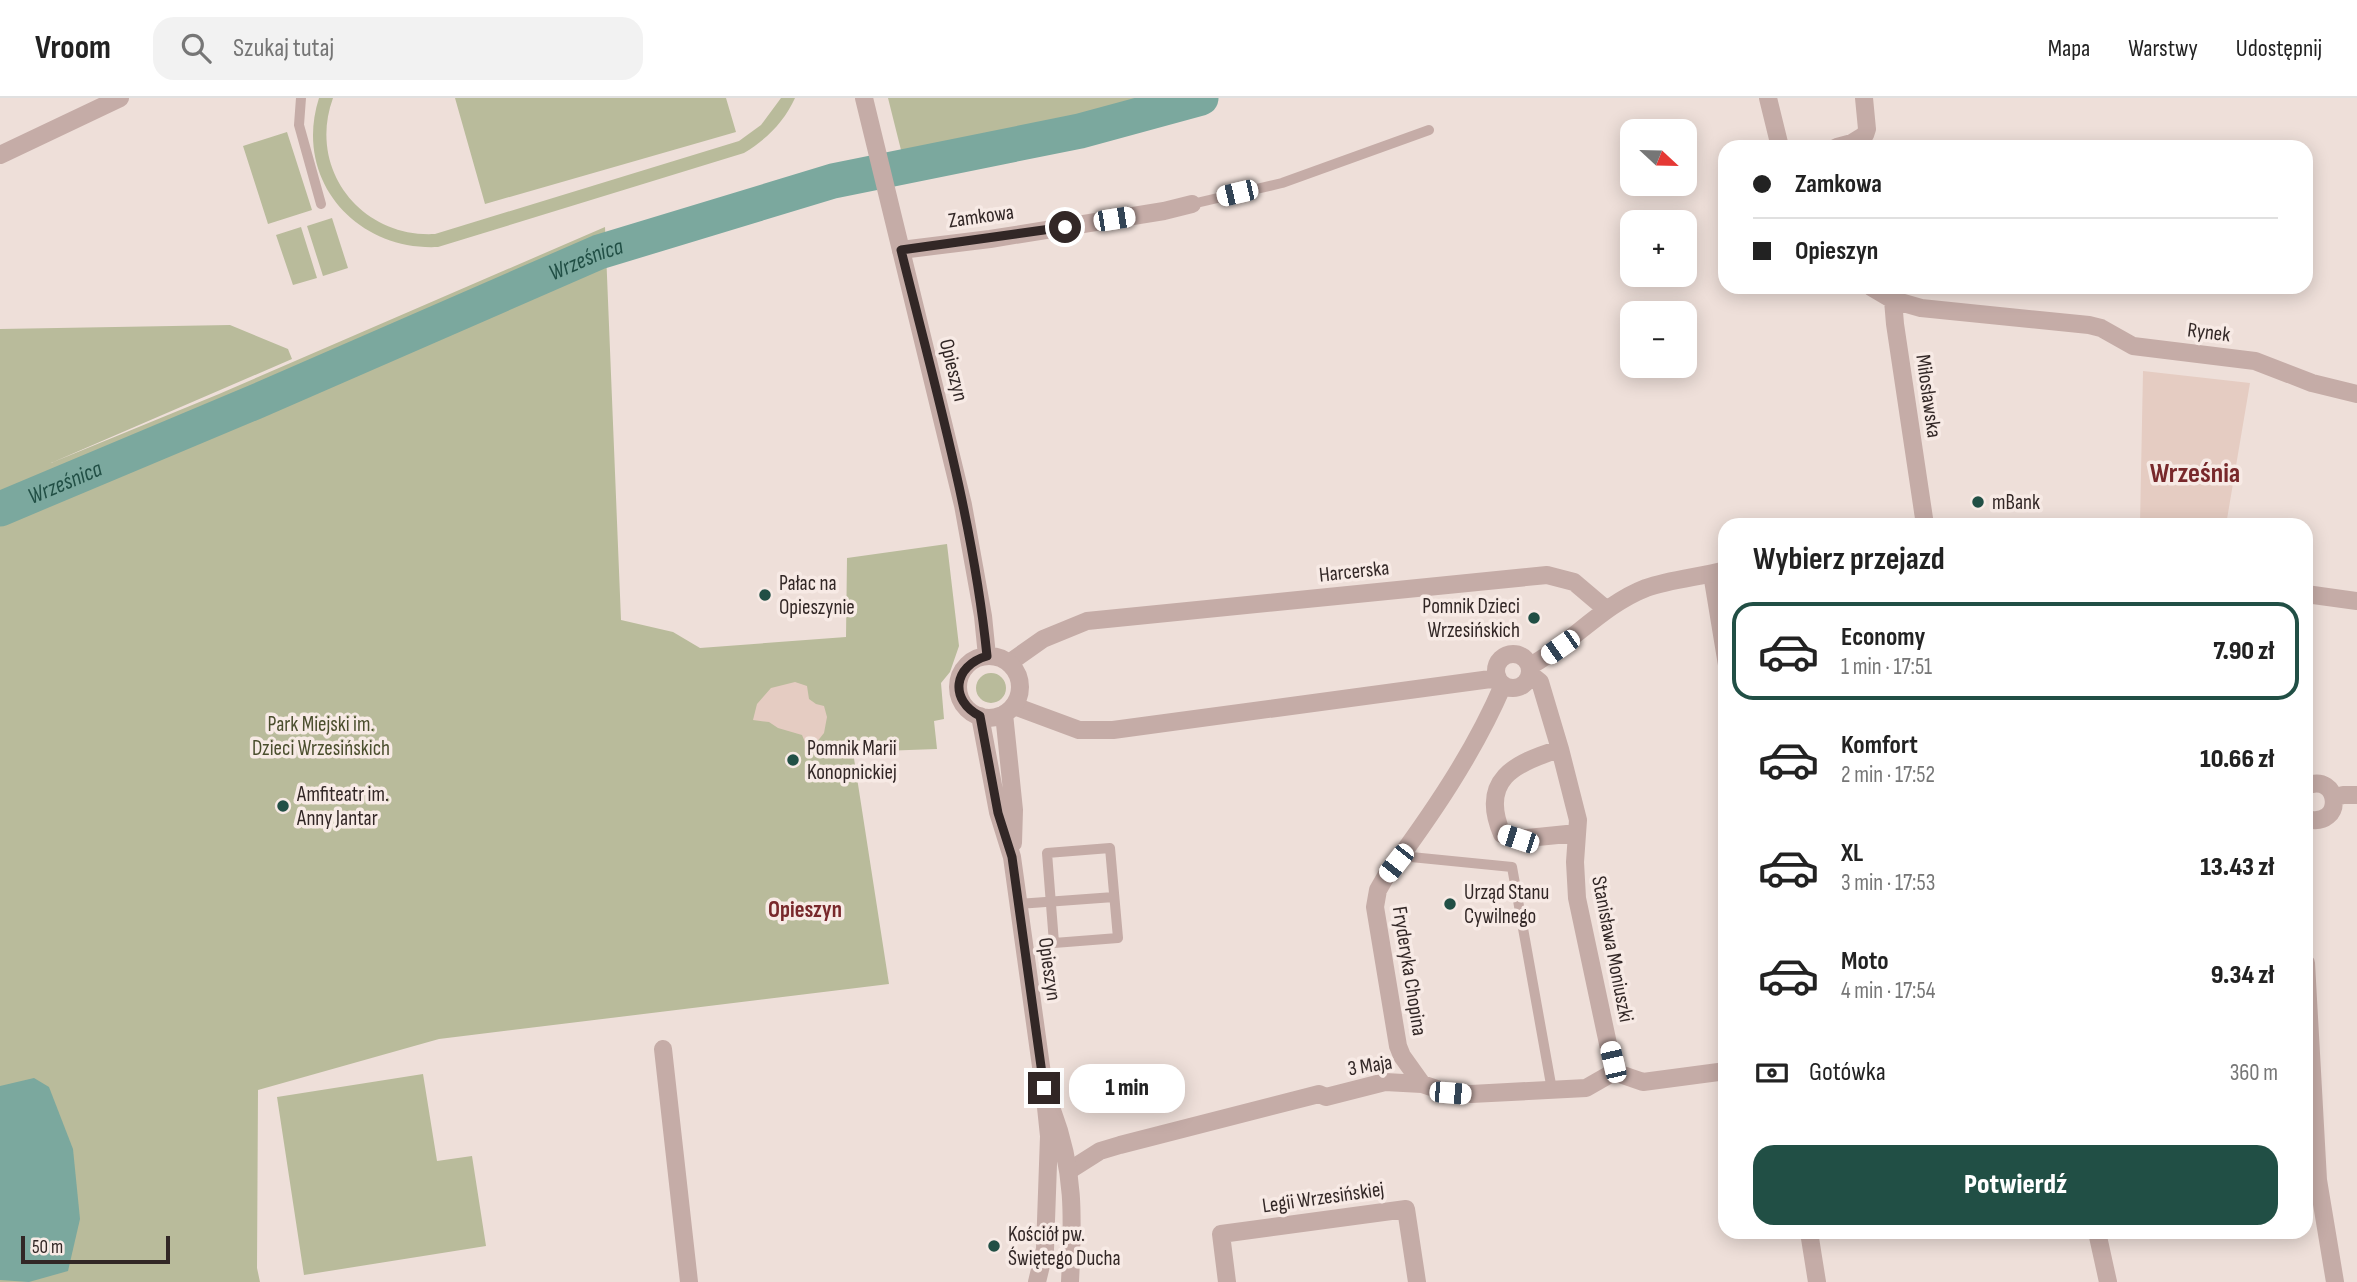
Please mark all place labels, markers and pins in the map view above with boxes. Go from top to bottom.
place label: mBank [1992,490,2040,515]
marker: mBank [1970,494,1986,510]
place label: Pałac na Opieszynie [779,571,855,620]
marker: Pałac na Opieszynie [757,587,773,603]
place label: Pomnik Dzieci Wrzesińskich [1422,594,1520,643]
marker: Pomnik Dzieci Wrzesińskich [1526,610,1542,626]
place label: Pomnik Marii Konopnickiej [807,736,897,785]
marker: Pomnik Marii Konopnickiej [785,752,801,768]
place label: Amfiteatr im. Anny Jantar [296,782,389,831]
marker: Amfiteatr im. Anny Jantar [275,798,291,814]
place label: Urząd Stanu Cywilnego [1464,880,1549,929]
marker: Urząd Stanu Cywilnego [1442,896,1458,912]
place label: Kościół pw. Świętego Ducha [1008,1222,1121,1271]
marker: Kościół pw. Świętego Ducha [986,1238,1002,1254]

